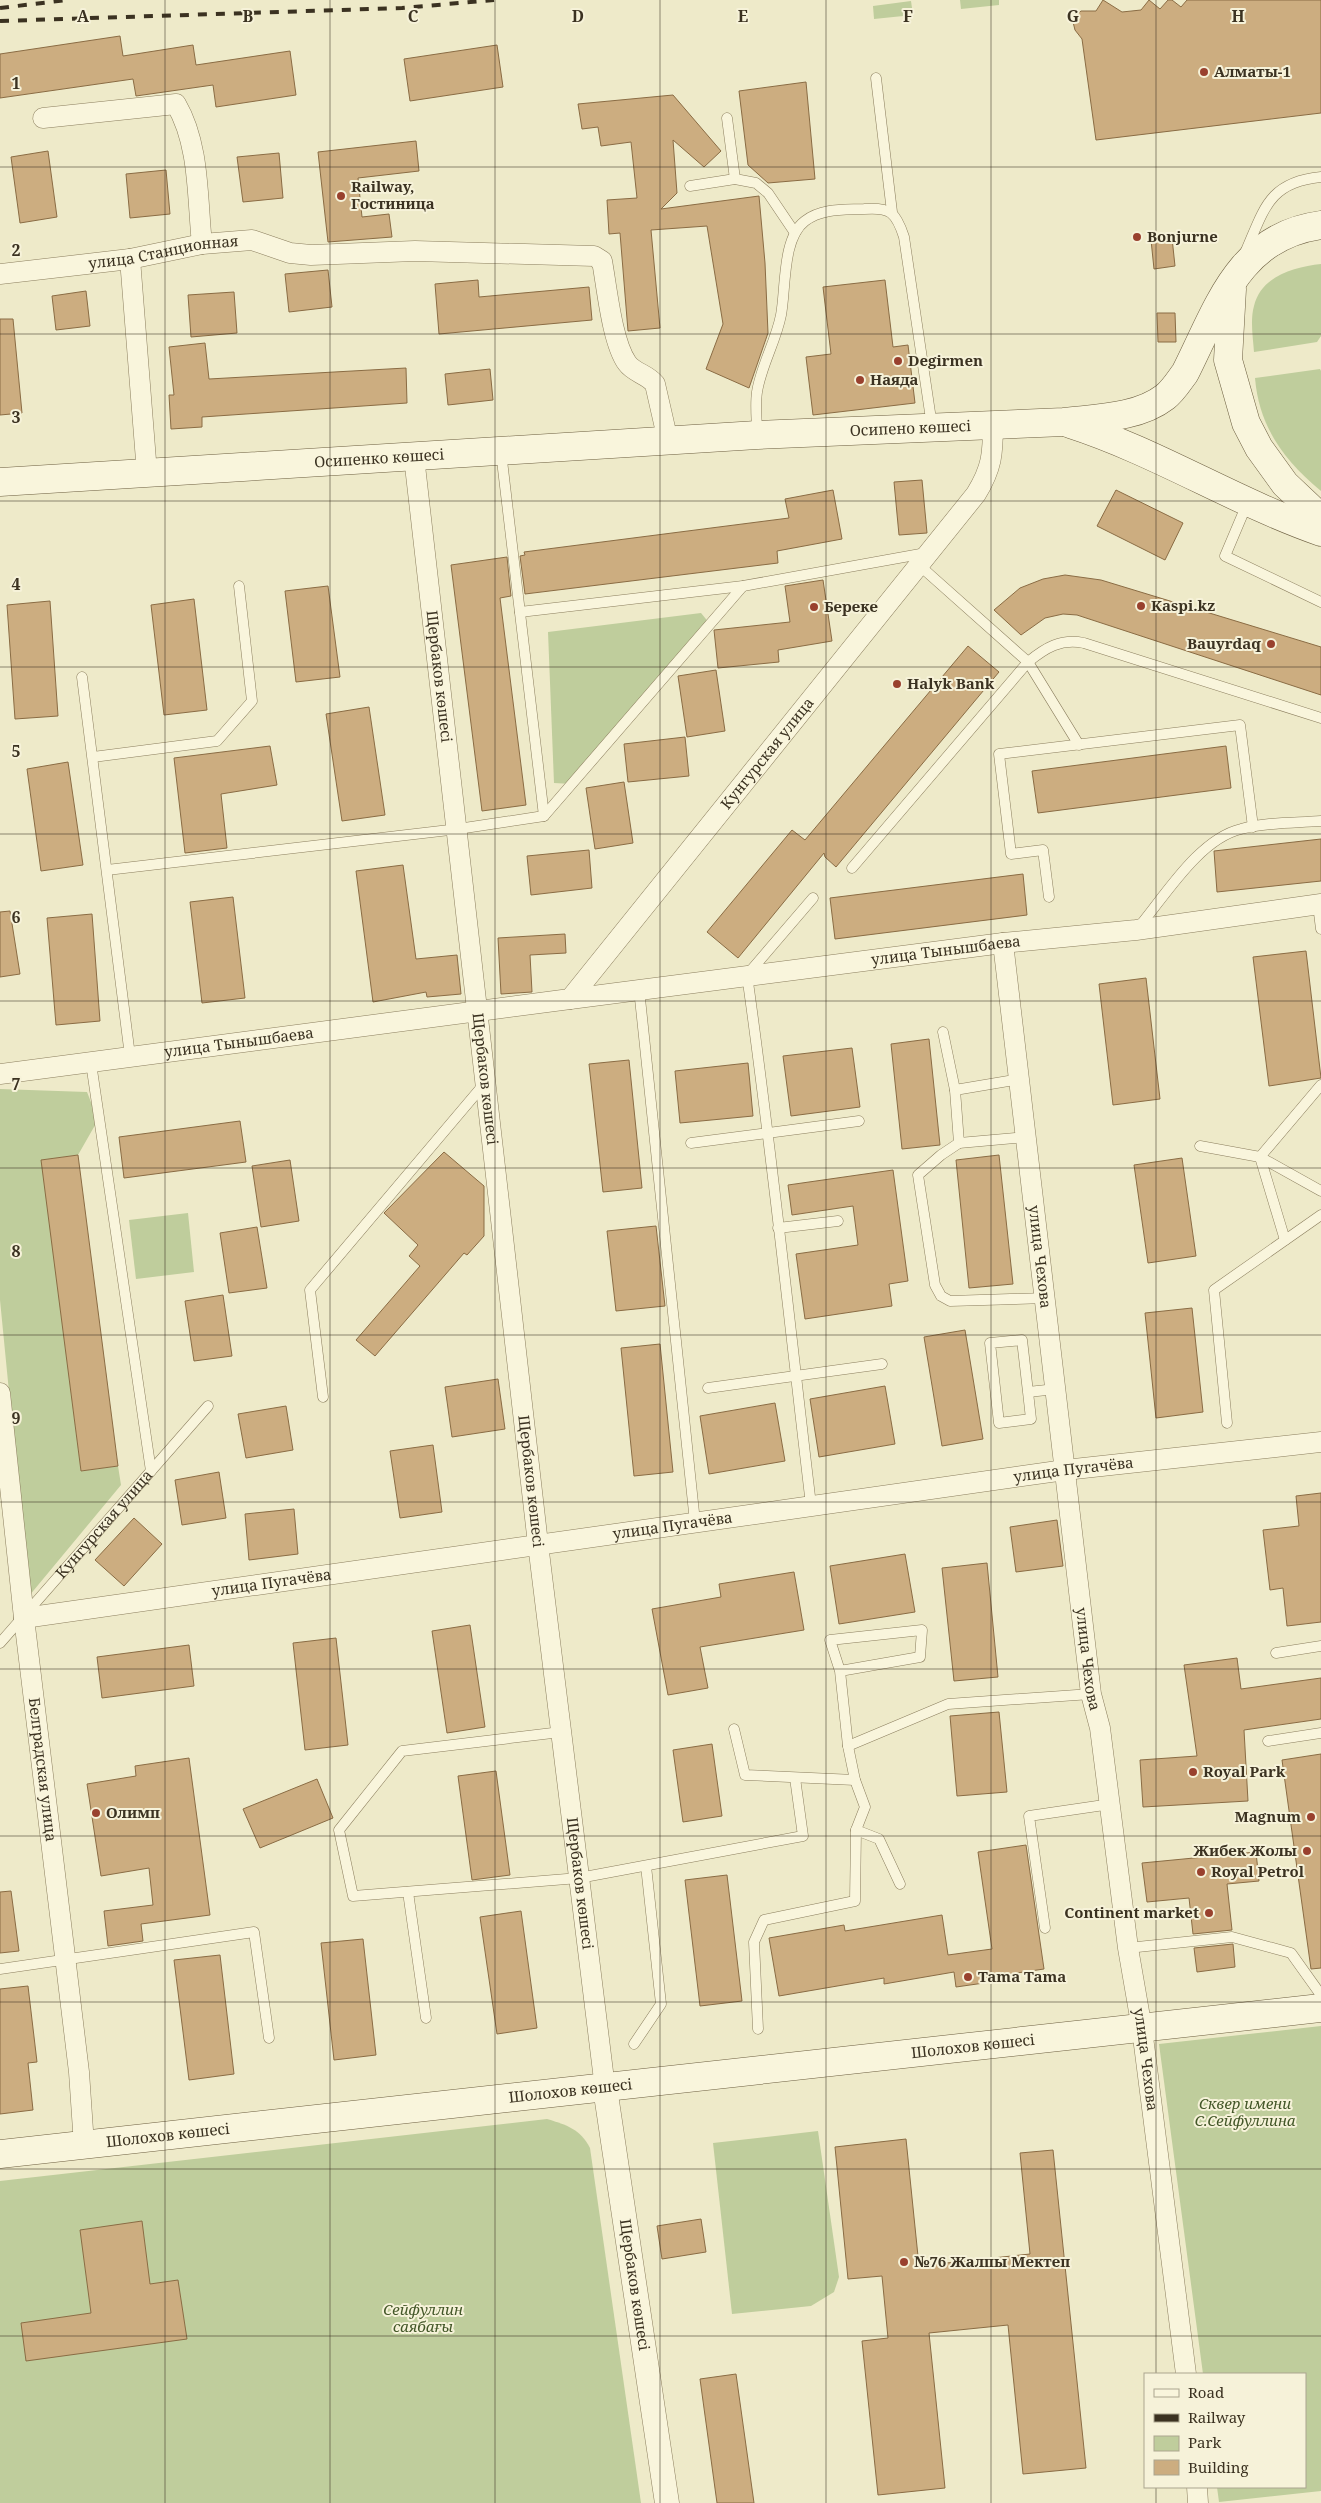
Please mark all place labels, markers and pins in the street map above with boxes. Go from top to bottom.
place label: Алматы-1 [1214,61,1291,81]
marker: Алматы-1 [1198,66,1210,78]
place label: Railway, Гостиница [351,176,435,213]
marker: Railway, Гостиница [335,190,347,202]
place label: Bonjurne [1147,226,1218,246]
marker: Bonjurne [1131,231,1143,243]
place label: Degirmen [908,350,983,370]
marker: Degirmen [892,355,904,367]
place label: Наяда [870,369,919,389]
marker: Наяда [854,374,866,386]
place label: Kaspi.kz [1151,595,1215,615]
place label: Береке [824,596,878,616]
marker: Kaspi.kz [1135,600,1147,612]
marker: Береке [808,601,820,613]
place label: Bauyrdaq [1187,633,1261,653]
marker: Bauyrdaq [1265,638,1277,650]
place label: Halyk Bank [907,673,995,693]
marker: Halyk Bank [891,678,903,690]
place label: Royal Park [1203,1761,1286,1781]
marker: Royal Park [1187,1766,1199,1778]
place label: Олимп [106,1802,160,1822]
place label: Magnum [1235,1806,1301,1826]
marker: Олимп [90,1807,102,1819]
marker: Magnum [1305,1811,1317,1823]
place label: Жибек Жолы [1193,1840,1297,1860]
marker: Жибек Жолы [1301,1845,1313,1857]
place label: Royal Petrol [1211,1861,1305,1881]
marker: Royal Petrol [1195,1866,1207,1878]
place label: Continent market [1064,1902,1199,1922]
marker: Continent market [1203,1907,1215,1919]
place label: Tama Tama [978,1966,1066,1986]
marker: Tama Tama [962,1971,974,1983]
place label: №76 Жалпы Мектеп [914,2251,1070,2271]
marker: №76 Жалпы Мектеп [898,2256,910,2268]

